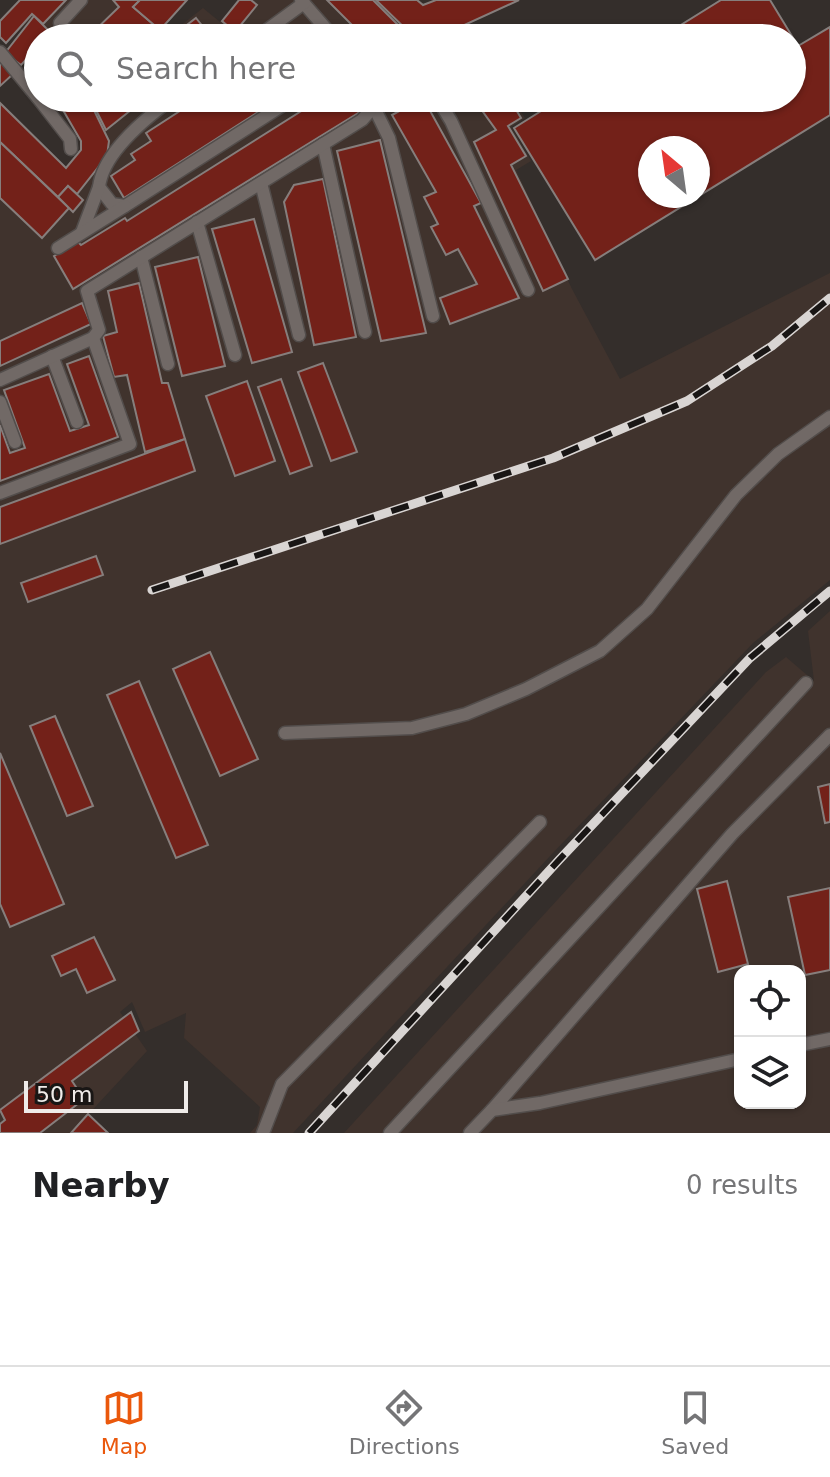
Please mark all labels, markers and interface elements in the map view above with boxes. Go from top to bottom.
search box [24,24,806,112]
icon: search [52,46,96,90]
text: Search here [116,51,296,86]
north arrow [638,136,710,208]
map controls [734,965,806,1109]
button: locate [734,965,806,1037]
button: layers [734,1037,806,1109]
scale bar [24,1077,188,1113]
text: 50 m [36,1082,92,1107]
text: Nearby [32,1165,170,1205]
text: 0 results [686,1170,798,1200]
tab: Map [101,1386,147,1459]
tab: Directions [349,1386,460,1459]
tab: Saved [661,1386,729,1459]

